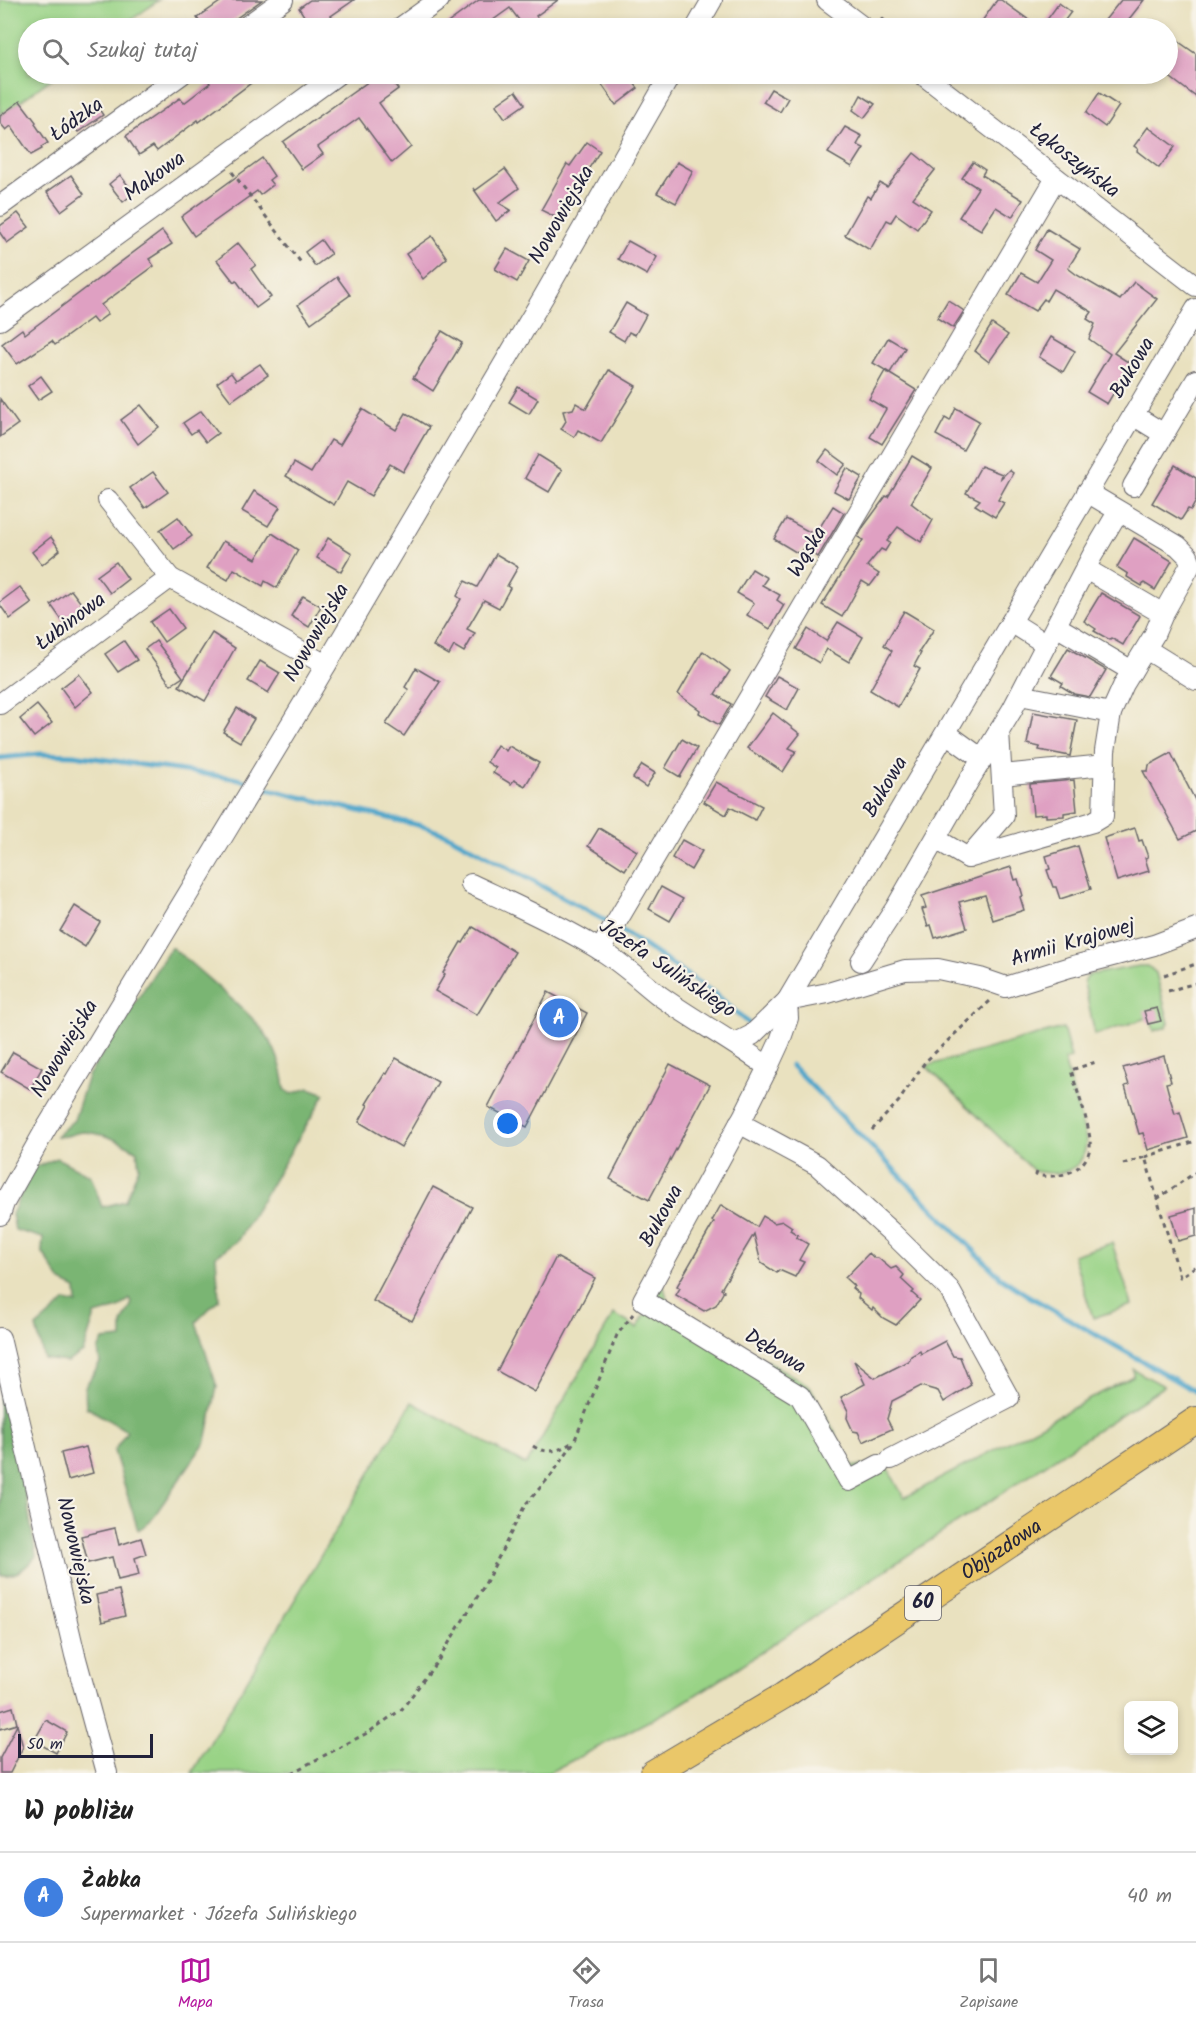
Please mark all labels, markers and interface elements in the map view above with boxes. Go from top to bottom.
search box [18,18,1178,84]
text: Szukaj tutaj [87,34,198,69]
icon: search [39,35,72,68]
street label: Łódzka [43,89,111,151]
street label: Łąkoszyńska [1021,115,1127,207]
street label: Makowa [117,143,193,211]
street label: Nowowiejska [520,159,604,271]
street label: Bukowa [1102,331,1164,405]
street label: Wąska [780,520,836,584]
street label: Nowowiejska [275,577,359,689]
street label: Łubinowa [28,584,114,660]
street label: Bukowa [855,750,917,824]
street label: Armii Krajowej [1007,909,1140,976]
street label: Józefa Sulińskiego [592,911,742,1027]
street label: Nowowiejska [23,993,107,1105]
pin: A [540,996,578,1040]
your location [493,1109,522,1138]
street label: Bukowa [631,1179,693,1253]
street label: Dębowa [738,1321,812,1383]
street label: Nowowiejska [47,1494,103,1608]
street label: Objazdowa [954,1511,1049,1589]
road number: 60 [905,1586,941,1620]
map controls [1124,1701,1178,1755]
button: layers [1124,1701,1178,1755]
scale bar [18,1731,153,1758]
text: 50 m [27,1732,63,1757]
text: W pobliżu [24,1791,133,1833]
text: Żabka [81,1864,141,1899]
text: A [37,1881,50,1913]
text: 40 m [1127,1881,1172,1913]
text: Supermarket · Józefa Sulińskiego [81,1899,357,1931]
tab: Mapa [178,1954,213,2015]
tab: Trasa [568,1954,604,2015]
tab: Zapisane [959,1954,1018,2015]

